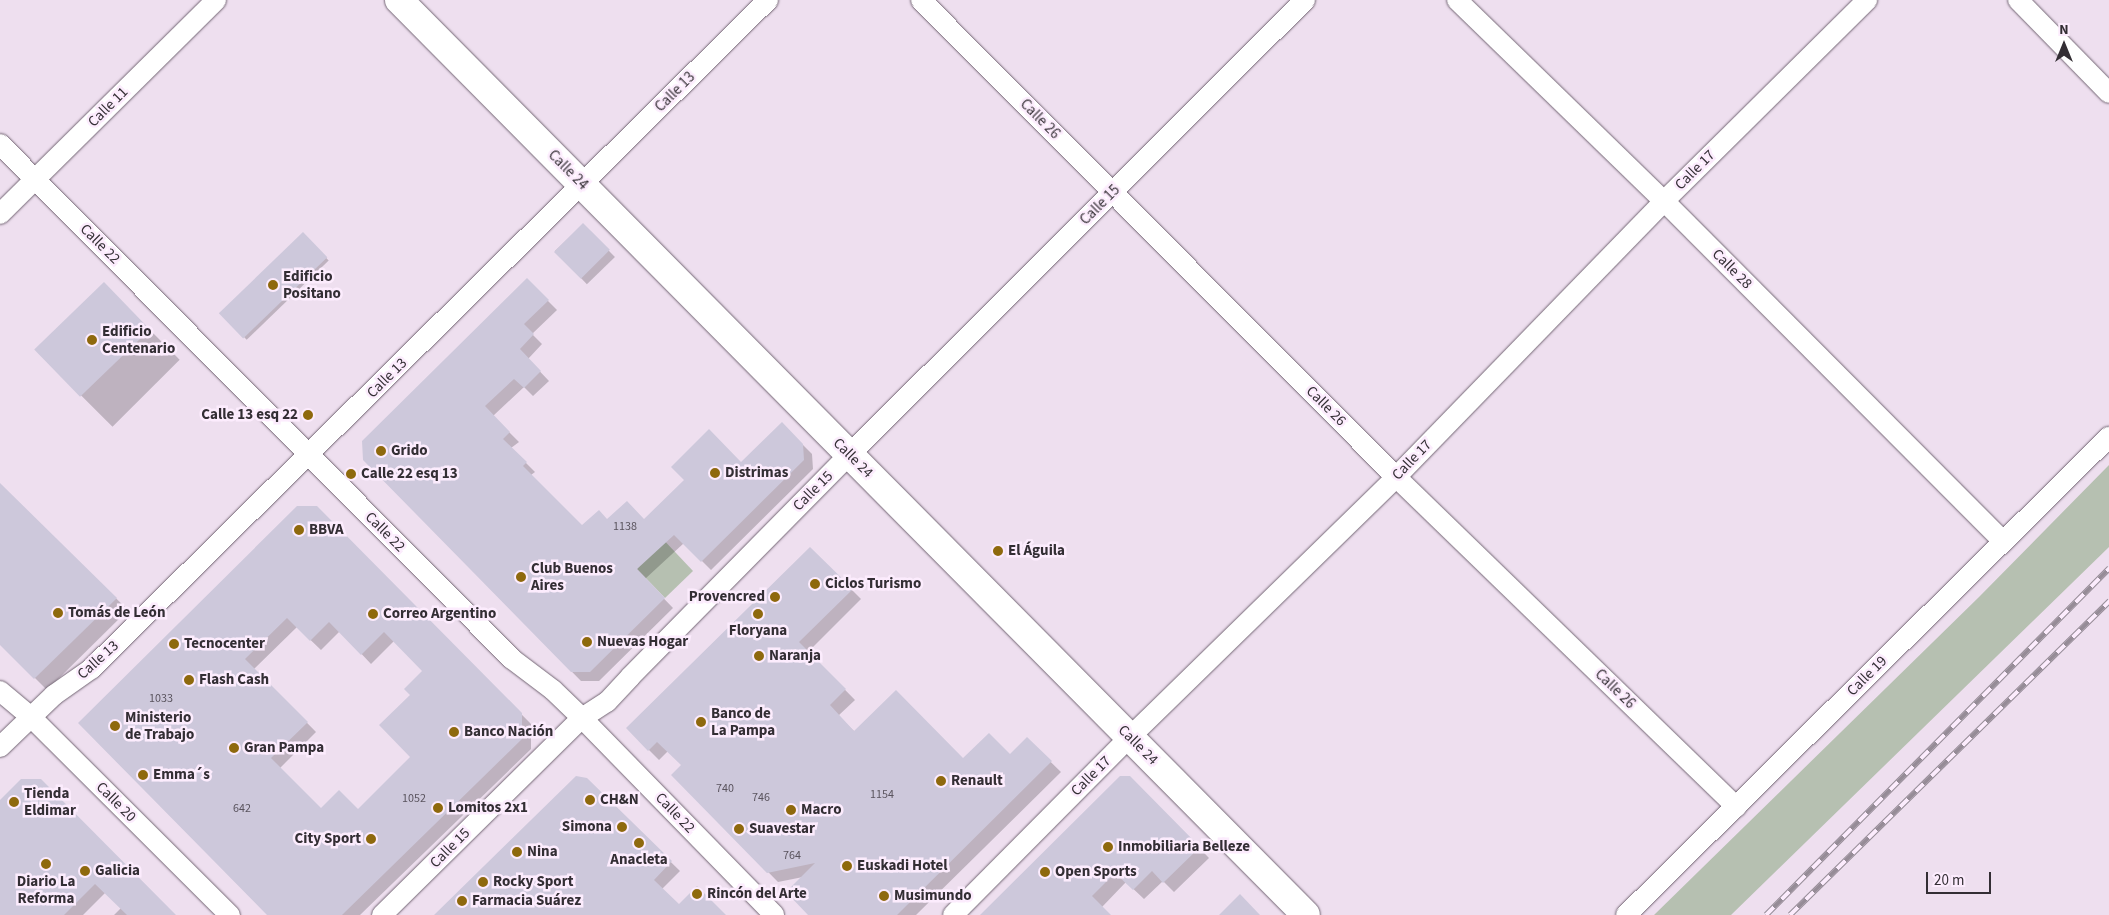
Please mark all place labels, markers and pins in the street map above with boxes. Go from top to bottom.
place label: Edificio Positano [283,267,341,302]
marker: Edificio Positano [267,279,279,291]
place label: Edificio Centenario [102,322,175,357]
marker: Edificio Centenario [86,334,98,346]
place label: Calle 13 esq 22 [201,406,298,424]
marker: Calle 13 esq 22 [302,409,314,421]
place label: Grido [391,442,428,460]
marker: Grido [375,445,387,457]
place label: Distrimas [725,464,788,482]
place label: Calle 22 esq 13 [361,465,458,483]
marker: Distrimas [709,467,721,479]
marker: Calle 22 esq 13 [345,468,357,480]
place label: BBVA [309,521,344,539]
marker: BBVA [293,524,305,536]
place label: El Águila [1008,542,1065,560]
marker: El Águila [992,545,1004,557]
place label: Club Buenos Aires [531,559,613,594]
marker: Club Buenos Aires [515,571,527,583]
place label: Ciclos Turismo [825,575,921,593]
marker: Ciclos Turismo [809,578,821,590]
place label: Provencred [689,588,765,606]
marker: Provencred [769,591,781,603]
place label: Tomás de León [68,604,166,622]
place label: Correo Argentino [383,605,496,623]
marker: Tomás de León [52,607,64,619]
marker: Correo Argentino [367,608,379,620]
marker: Floryana [752,608,764,620]
place label: Floryana [729,622,787,640]
place label: Nuevas Hogar [597,633,688,651]
place label: Tecnocenter [184,635,265,653]
marker: Nuevas Hogar [581,636,593,648]
marker: Tecnocenter [168,638,180,650]
place label: Naranja [769,647,821,665]
marker: Naranja [753,650,765,662]
place label: Flash Cash [199,671,269,689]
marker: Flash Cash [183,674,195,686]
place label: Banco de La Pampa [711,704,775,739]
place label: Ministerio de Trabajo [125,708,194,743]
marker: Banco de La Pampa [695,716,707,728]
marker: Ministerio de Trabajo [109,720,121,732]
place label: Banco Nación [464,723,553,741]
marker: Banco Nación [448,726,460,738]
place label: Gran Pampa [244,739,324,757]
marker: Gran Pampa [228,742,240,754]
place label: Emma´s [153,766,210,784]
marker: Emma´s [137,769,149,781]
place label: Renault [951,772,1003,790]
marker: Renault [935,775,947,787]
place label: Tienda Eldimar [24,784,76,819]
place label: CH&N [600,791,639,809]
marker: CH&N [584,794,596,806]
marker: Tienda Eldimar [8,796,20,808]
place label: Lomitos 2x1 [448,799,528,817]
place label: Macro [801,801,841,819]
marker: Lomitos 2x1 [432,802,444,814]
marker: Macro [785,804,797,816]
place label: Simona [562,818,612,836]
place label: Suavestar [749,820,815,838]
marker: Simona [616,821,628,833]
marker: Suavestar [733,823,745,835]
place label: City Sport [295,830,361,848]
marker: City Sport [365,833,377,845]
marker: Anacleta [633,837,645,849]
place label: Inmobiliaria Belleze [1118,838,1250,856]
marker: Inmobiliaria Belleze [1102,841,1114,853]
place label: Nina [527,843,558,861]
marker: Nina [511,846,523,858]
place label: Anacleta [610,851,668,869]
place label: Euskadi Hotel [857,857,948,875]
marker: Diario La Reforma [40,858,52,870]
marker: Euskadi Hotel [841,860,853,872]
place label: Galicia [95,862,140,880]
place label: Open Sports [1055,863,1137,881]
marker: Galicia [79,865,91,877]
marker: Open Sports [1039,866,1051,878]
place label: Diario La Reforma [17,872,75,907]
place label: Rocky Sport [493,873,573,891]
marker: Rocky Sport [477,876,489,888]
place label: Rincón del Arte [707,885,807,903]
place label: Musimundo [894,887,972,905]
marker: Rincón del Arte [691,888,703,900]
marker: Musimundo [878,890,890,902]
place label: Farmacia Suárez [472,892,581,910]
marker: Farmacia Suárez [456,895,468,907]

